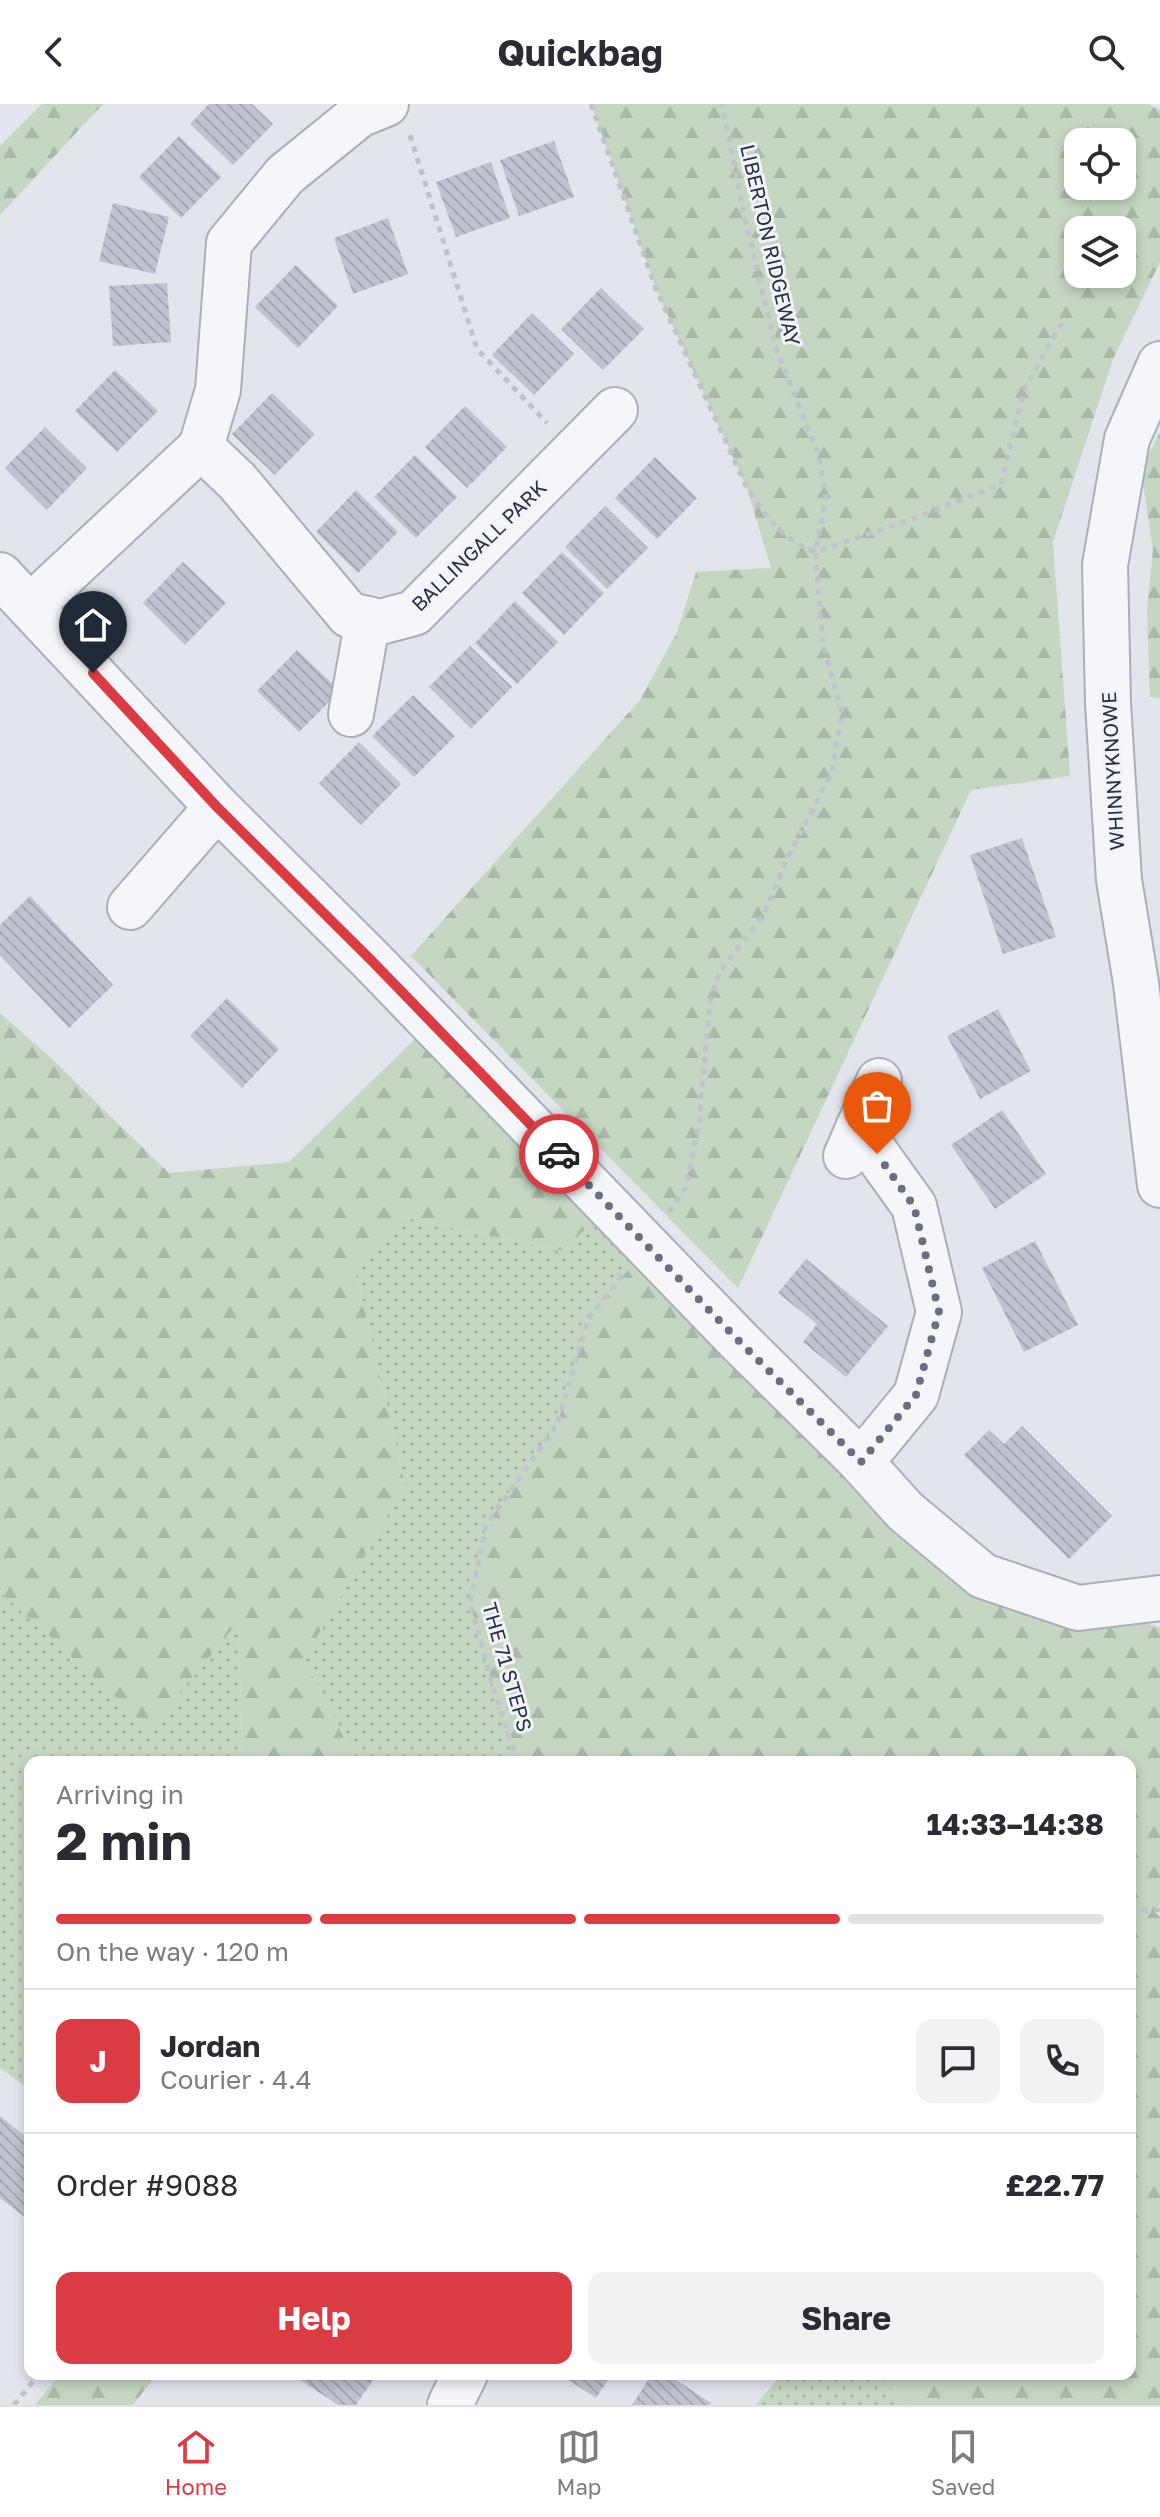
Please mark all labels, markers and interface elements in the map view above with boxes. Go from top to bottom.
icon: back [32,30,76,74]
icon: search [1084,30,1128,74]
text: Quickbag [497,31,663,74]
map controls [1064,128,1136,288]
button: locate [1064,128,1136,200]
street label: LIBERTON RIDGEWAY [736,142,806,348]
button: layers [1064,216,1136,288]
street label: BALLINGALL PARK [406,475,551,616]
pin [59,591,127,673]
icon: home [71,603,115,647]
street label: WHINNYKNOWE [1096,691,1128,851]
pin [843,1072,911,1154]
icon: bag [855,1084,899,1128]
courier [519,1114,599,1194]
icon: car [537,1132,581,1176]
street label: THE 71 STEPS [478,1599,538,1734]
text: Arriving in [56,1779,184,1810]
text: 14:33–14:38 [926,1806,1104,1842]
text: 2 min [56,1809,192,1871]
text: On the way · 120 m [56,1936,289,1967]
button: chat [916,2019,1000,2103]
button: phone [1020,2019,1104,2103]
text: Jordan [160,2028,260,2064]
text: J [89,2043,107,2079]
text: Courier · 4.4 [160,2064,312,2095]
text: Order #9088 [56,2167,238,2203]
text: £22.77 [1005,2167,1104,2203]
button: Help [56,2272,572,2364]
button: Share [588,2272,1104,2364]
tab: Home [165,2425,227,2500]
tab: Map [557,2425,601,2500]
tab: Saved [931,2425,995,2500]

